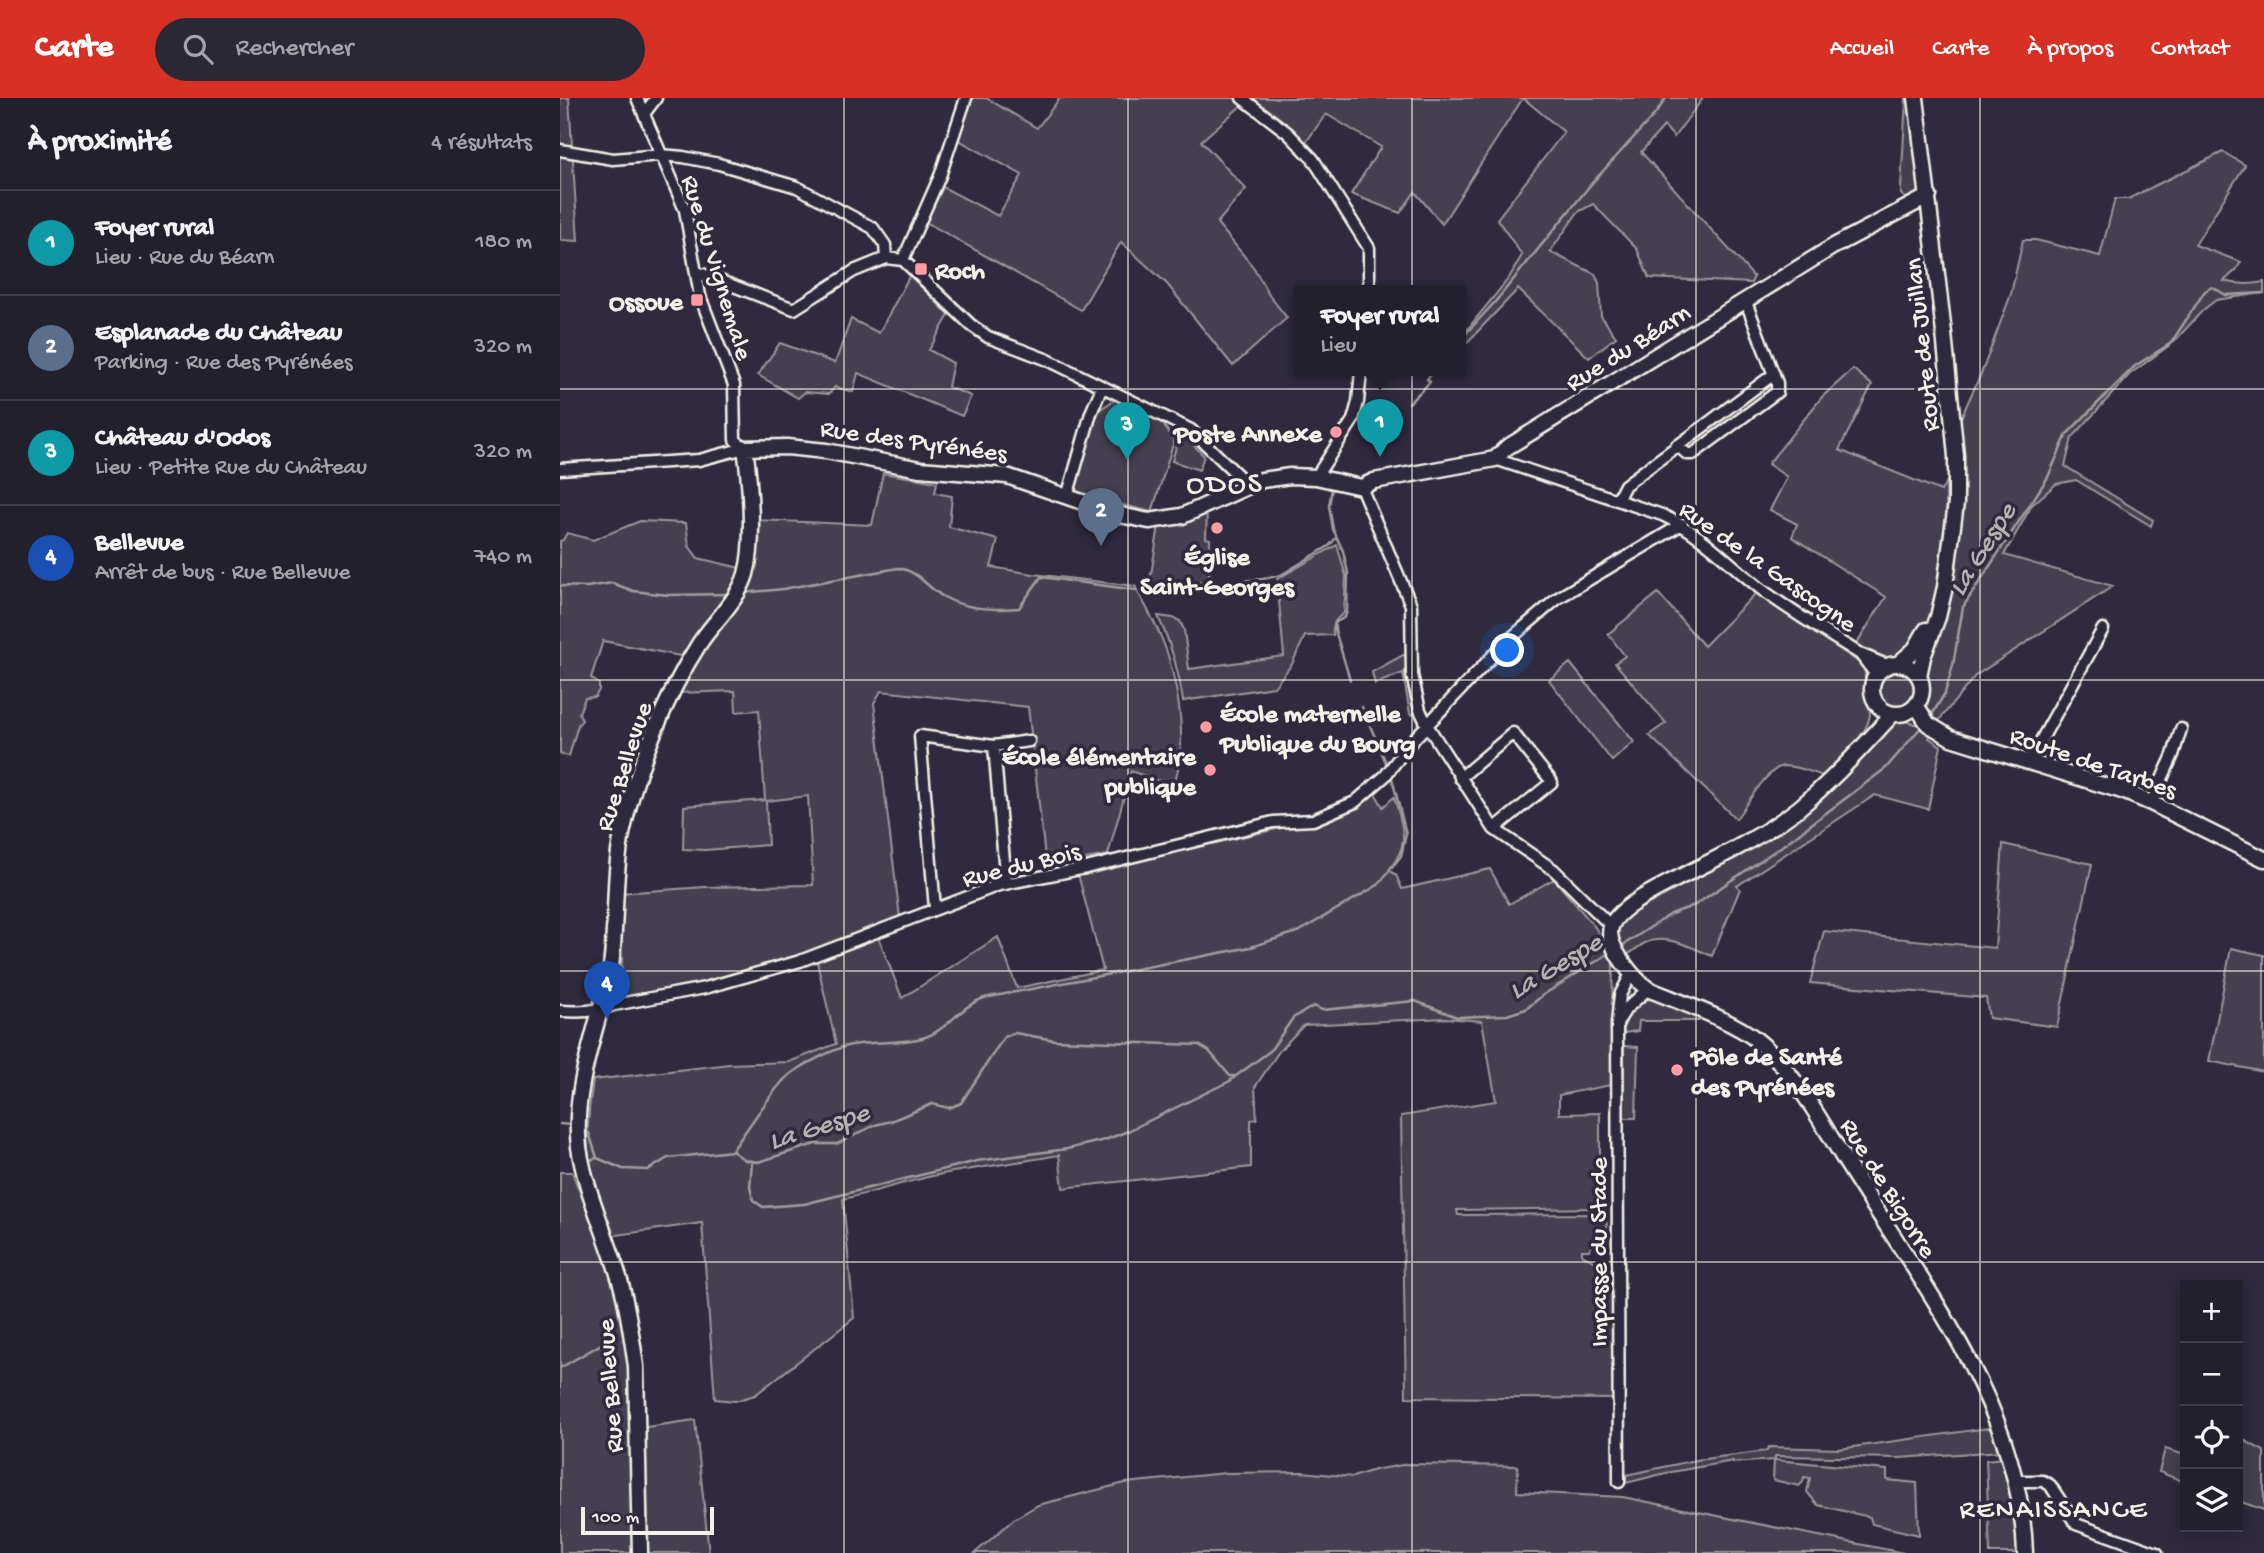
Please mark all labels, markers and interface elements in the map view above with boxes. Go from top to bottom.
search box [155,18,645,81]
text: Carte [35,30,113,68]
icon: search [179,30,217,68]
text: Rechercher [235,34,353,65]
text: Accueil [1830,35,1894,64]
text: Carte [1932,35,1989,64]
text: À propos [2027,35,2113,64]
text: Contact [2151,35,2229,64]
text: À proximité [28,126,172,161]
text: 4 résultats [431,130,532,157]
street label: Rue du Vignemale [672,172,758,365]
text: Foyer rural [95,214,214,245]
text: 1 [46,229,56,256]
text: 180 m [475,229,532,256]
text: Lieu · Rue du Béarn [95,245,275,272]
street label: Route de Juillan [1900,256,1949,433]
place label: Roch [934,258,985,289]
marker: Roch [913,261,929,277]
popup [1294,285,1466,376]
place label: Ossoue [609,289,685,320]
marker: Ossoue [689,292,705,308]
street label: Rue du Béarn [1561,299,1698,401]
text: Foyer rural [1320,302,1440,333]
text: Esplanade du Château [95,319,342,350]
text: Lieu [1320,333,1356,360]
text: 2 [45,334,57,361]
text: 320 m [474,334,532,361]
text: Parking · Rue des Pyrénées [95,350,353,377]
pin: 1 [1357,399,1403,457]
pin: 3 [1104,402,1150,460]
street label: Rue des Pyrénées [818,415,1010,472]
place label: Poste Annexe [1172,421,1324,452]
text: Château d'Odos [95,424,270,455]
marker: Poste Annexe [1328,424,1344,440]
text: 3 [45,439,57,466]
text: 320 m [474,439,532,466]
text: Lieu · Petite Rue du Château [95,455,367,482]
district label: ODOS [1186,469,1264,504]
pin: 2 [1078,488,1124,546]
street label: Rue de la Gascogne [1672,496,1862,642]
water label: La Gespe [1943,497,2026,603]
marker: Église Saint-Georges [1209,520,1225,536]
text: Bellevue [95,529,184,560]
text: 4 [46,544,56,571]
text: 740 m [474,544,532,571]
place label: Église Saint-Georges [1140,544,1295,605]
text: Arrêt de bus · Rue Bellevue [95,560,350,587]
your location [1490,633,1524,667]
street label: Rue Bellevue [591,698,662,836]
place label: École maternelle Publique du Bourg [1218,701,1416,762]
marker: École maternelle Publique du Bourg [1198,719,1214,735]
street label: Route de Tarbes [2005,722,2182,809]
place label: École élémentaire publique [1002,744,1198,805]
marker: École élémentaire publique [1202,762,1218,778]
street label: Rue du Bois [960,837,1086,897]
water label: La Gespe [1504,926,1610,1009]
pin: 4 [584,961,630,1019]
place label: Pôle de Santé des Pyrénées [1689,1044,1843,1105]
marker: Pôle de Santé des Pyrénées [1669,1062,1685,1078]
water label: La Gespe [765,1097,875,1159]
street label: Rue de Bigorre [1831,1114,1942,1266]
street label: Impasse du Stade [1586,1156,1617,1347]
map controls [2180,1280,2243,1532]
button: + [2180,1280,2243,1343]
street label: Rue Bellevue [592,1317,633,1454]
button: − [2180,1343,2243,1406]
button: locate [2180,1406,2243,1469]
button: layers [2180,1469,2243,1532]
district label: RENAISSANCE [1959,1495,2149,1528]
scale bar [581,1504,714,1536]
text: 100 m [592,1507,639,1530]

